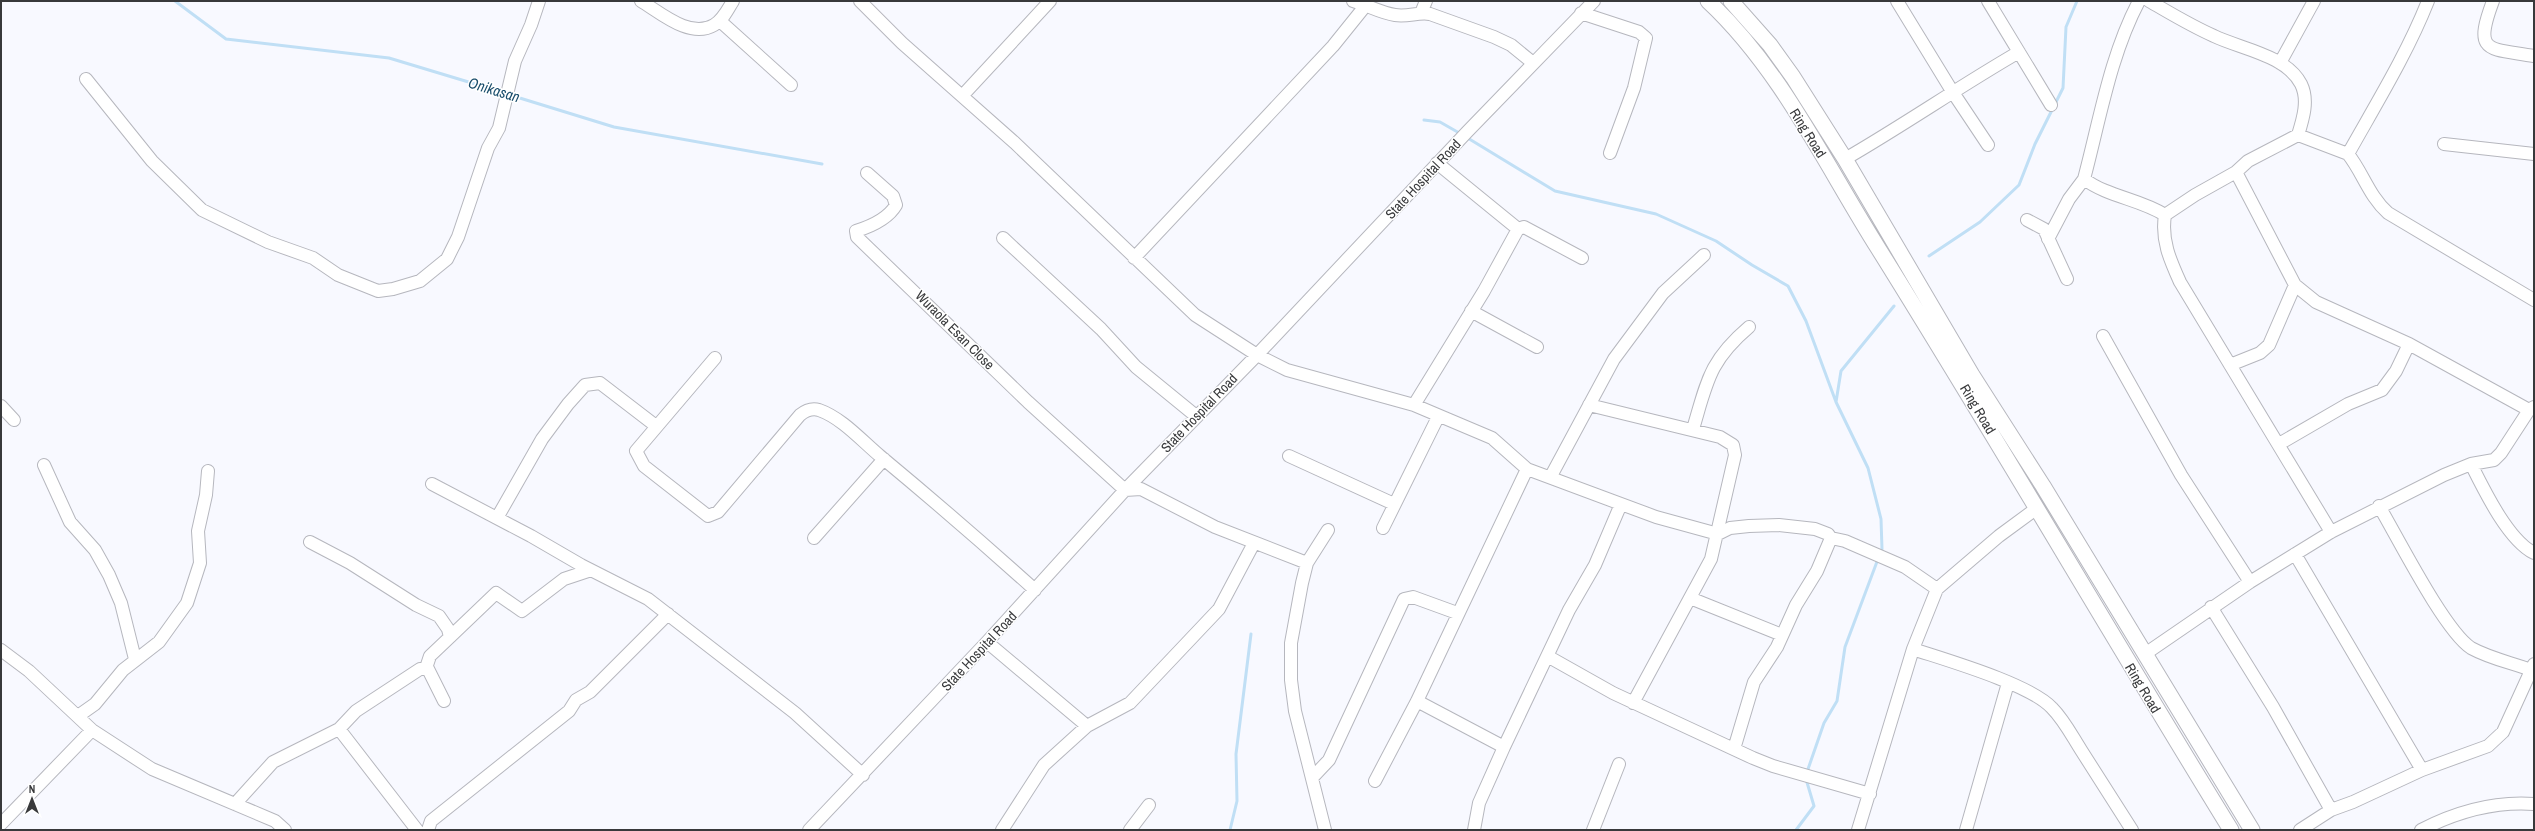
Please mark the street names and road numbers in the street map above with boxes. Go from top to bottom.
street label: Ring Road [1786,105,1830,161]
street label: State Hospital Road [1381,135,1465,223]
street label: Wuraola Esan Close [912,287,998,373]
street label: State Hospital Road [1157,370,1241,456]
street label: Ring Road [1956,381,2000,437]
street label: State Hospital Road [937,607,1021,695]
street label: Ring Road [2121,660,2165,716]

